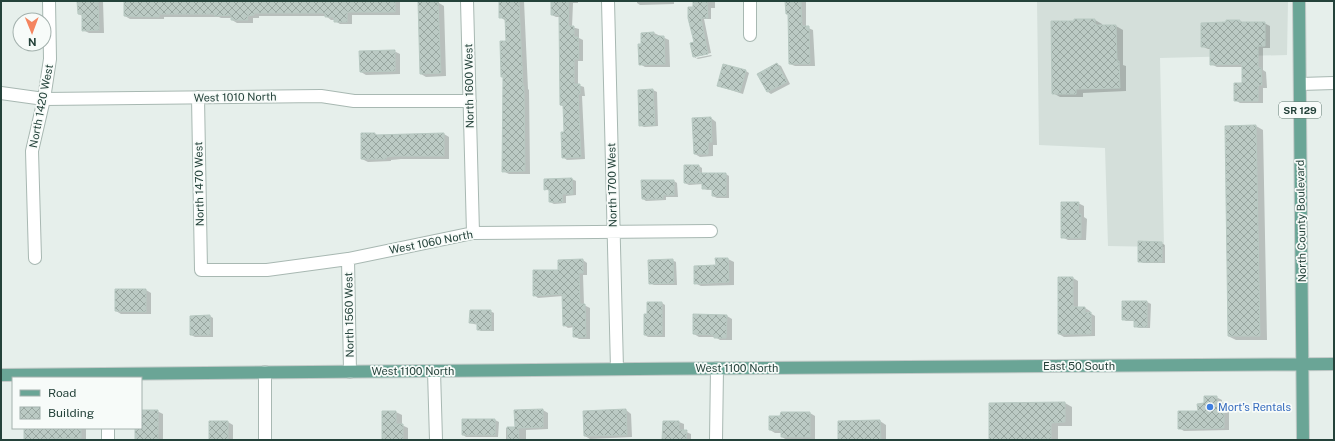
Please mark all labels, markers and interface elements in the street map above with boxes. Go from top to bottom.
north arrow [12,12,52,52]
text: N [28,36,37,48]
street label: North 1600 West [462,43,476,129]
street label: North 1420 West [27,63,55,149]
street label: West 1010 North [193,90,277,104]
road number: SR 129 [1279,102,1321,118]
street label: North 1470 West [192,142,206,226]
street label: North 1700 West [605,143,619,227]
street label: North County Boulevard [1294,160,1308,282]
street label: West 1060 North [388,228,474,256]
street label: North 1560 West [342,272,356,358]
street label: East 50 South [1043,360,1115,372]
street label: West 1100 North [696,362,778,374]
street label: West 1100 North [372,365,454,377]
legend [12,377,142,429]
text: Road [48,386,76,400]
place label: Mort’s Rentals [1218,401,1291,413]
marker: Mort’s Rentals [1205,402,1215,412]
text: Building [48,406,94,420]

